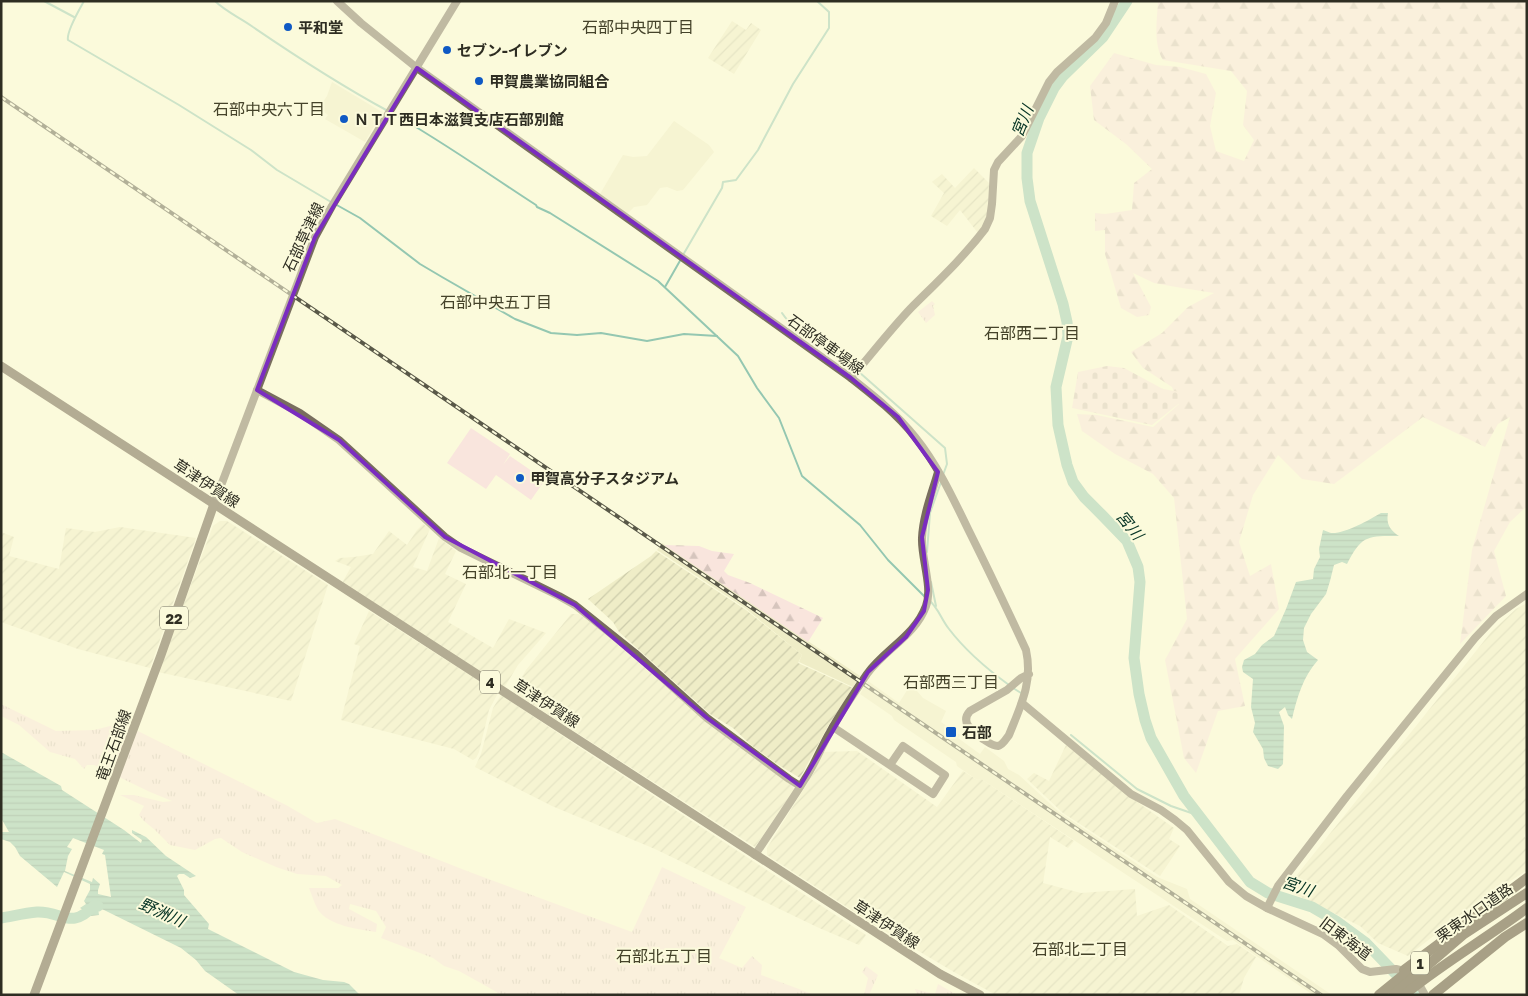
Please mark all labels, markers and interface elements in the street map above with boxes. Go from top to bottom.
district label: 石部中央四丁目 [582,17,694,37]
place label: 平和堂 [298,18,343,36]
marker: 平和堂 [282,21,294,33]
place label: セブン-イレブン [457,41,568,59]
marker: セブン-イレブン [441,44,453,56]
place label: 甲賀農業協同組合 [489,72,610,90]
marker: 甲賀農業協同組合 [473,75,485,87]
district label: 石部中央六丁目 [213,99,325,119]
water label: 宮川 [1007,101,1038,140]
place label: ＮＴＴ西日本滋賀支店石部別館 [354,110,564,128]
marker: ＮＴＴ西日本滋賀支店石部別館 [338,113,350,125]
street label: 石部草津線 [279,199,327,275]
district label: 石部中央五丁目 [440,292,552,312]
street label: 石部停車場線 [784,310,868,378]
district label: 石部西二丁目 [984,323,1080,343]
street label: 草津伊賀線 [171,455,243,511]
place label: 甲賀高分子スタジアム [530,469,679,487]
marker: 甲賀高分子スタジアム [514,472,526,484]
water label: 宮川 [1112,506,1149,545]
district label: 石部北一丁目 [462,562,558,582]
road number: 22 [160,606,188,630]
road number: 4 [480,670,500,694]
district label: 石部西三丁目 [903,672,999,692]
street label: 草津伊賀線 [511,675,583,731]
street label: 竜王石部線 [92,707,134,783]
place label: 石部 [962,723,992,741]
marker: 石部 [944,725,958,739]
water label: 宮川 [1280,871,1318,901]
street label: 栗東水口道路 [1432,879,1516,945]
water label: 野洲川 [136,893,190,932]
street label: 草津伊賀線 [851,896,923,952]
street label: 旧東海道 [1317,913,1375,963]
district label: 石部北二丁目 [1032,939,1128,959]
district label: 石部北五丁目 [616,946,712,966]
road number: 1 [1411,951,1429,974]

